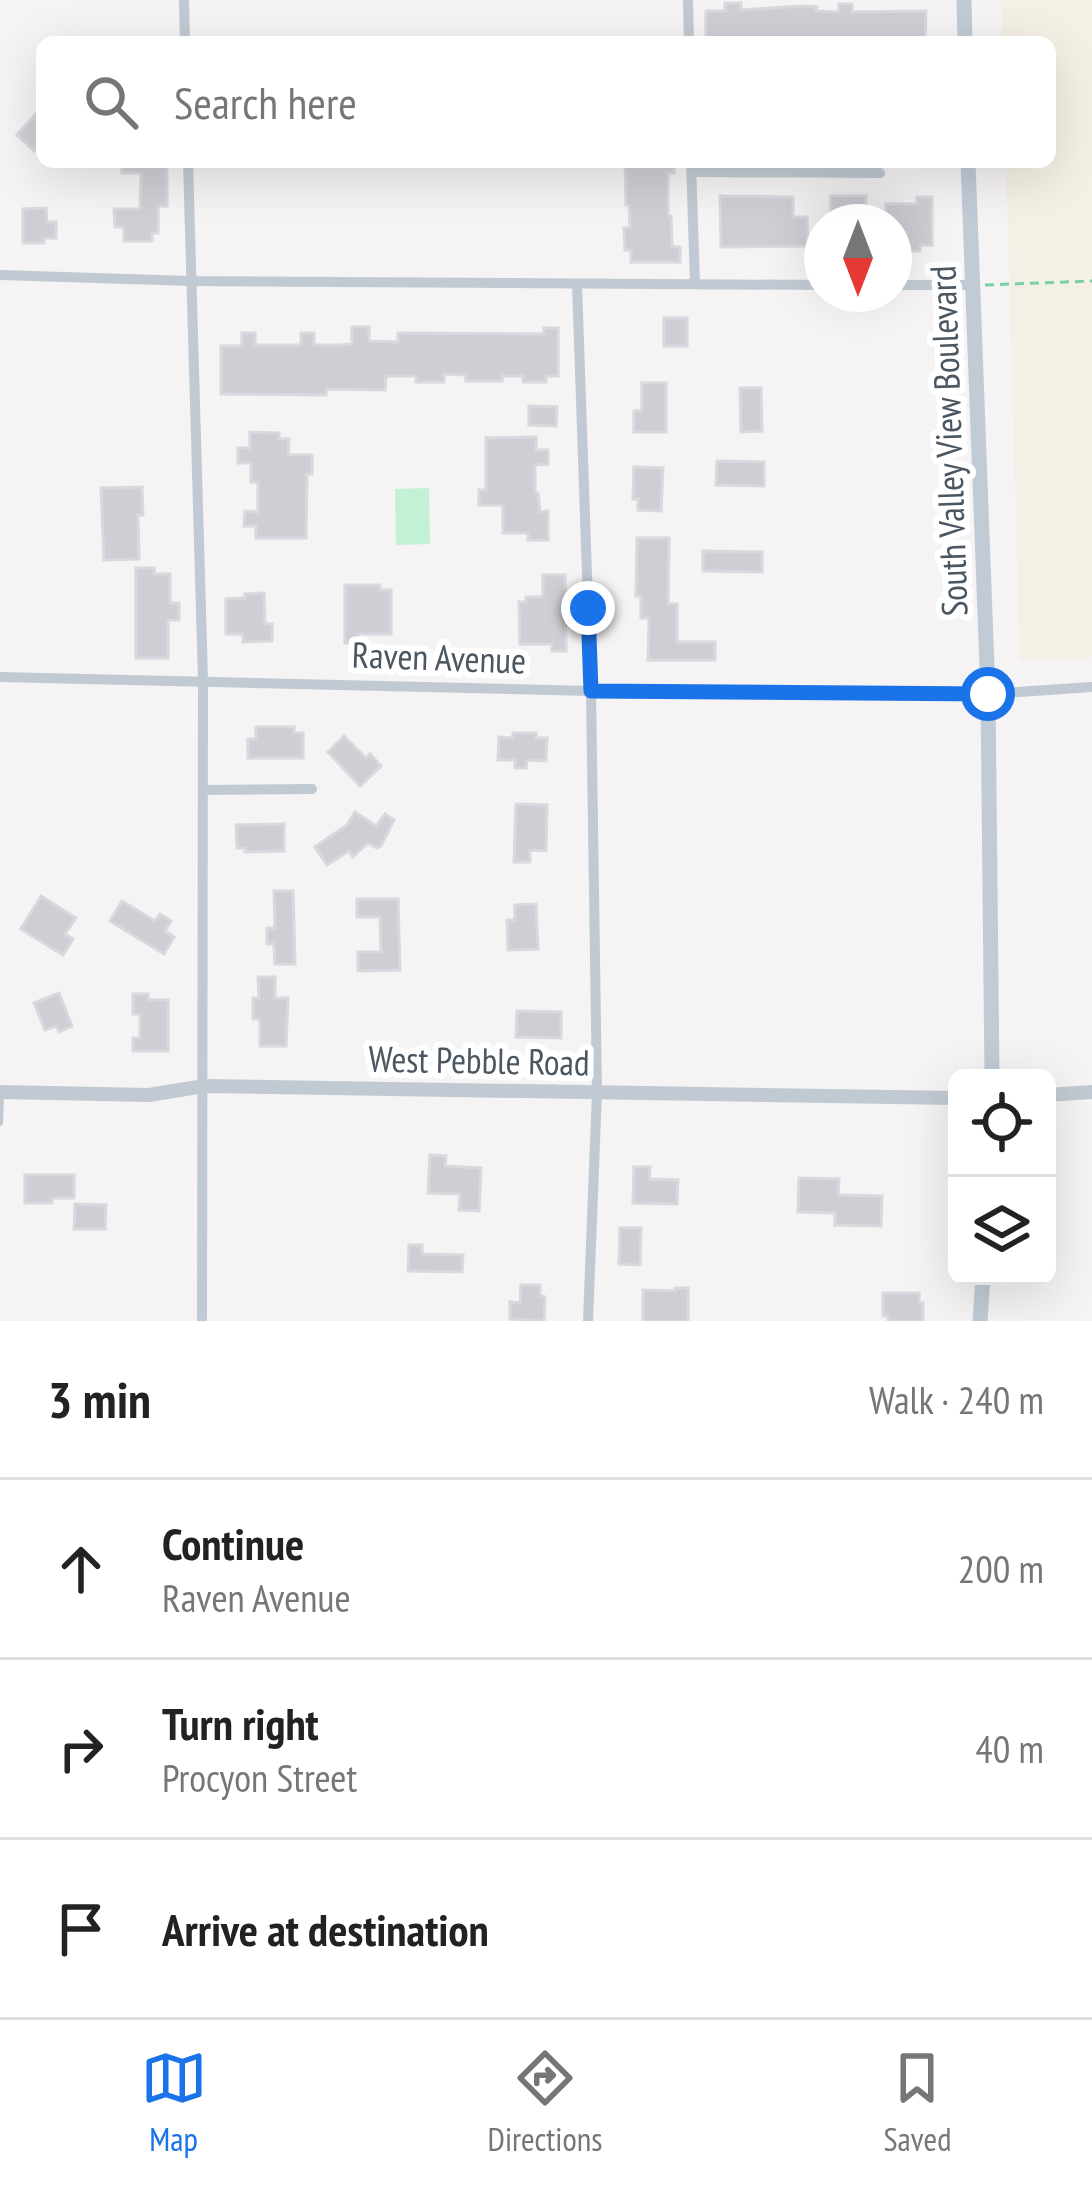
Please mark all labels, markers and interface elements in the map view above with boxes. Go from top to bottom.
search box [36,36,1056,168]
icon: search [78,69,144,135]
text: Search here [174,73,357,131]
north arrow [804,204,912,312]
street label: South Valley View Boulevard [918,265,978,617]
route end [561,581,615,635]
street label: Raven Avenue [351,630,527,684]
route start [961,667,1015,721]
street label: West Pebble Road [368,1035,590,1085]
map controls [948,1069,1056,1285]
button: locate [948,1069,1056,1177]
button: layers [948,1177,1056,1285]
text: 3 min [48,1366,151,1432]
text: Walk · 240 m [869,1374,1044,1425]
text: Continue [162,1514,304,1572]
icon: ahead [48,1536,114,1602]
text: 200 m [958,1543,1044,1594]
text: Raven Avenue [162,1572,351,1623]
text: Turn right [162,1694,319,1752]
icon: right [48,1716,114,1782]
text: 40 m [975,1723,1044,1774]
text: Procyon Street [162,1752,357,1803]
icon: arrive [48,1896,114,1962]
text: Arrive at destination [162,1900,489,1958]
tab: Map [141,2045,207,2160]
tab: Directions [488,2045,602,2160]
tab: Saved [883,2045,951,2160]

